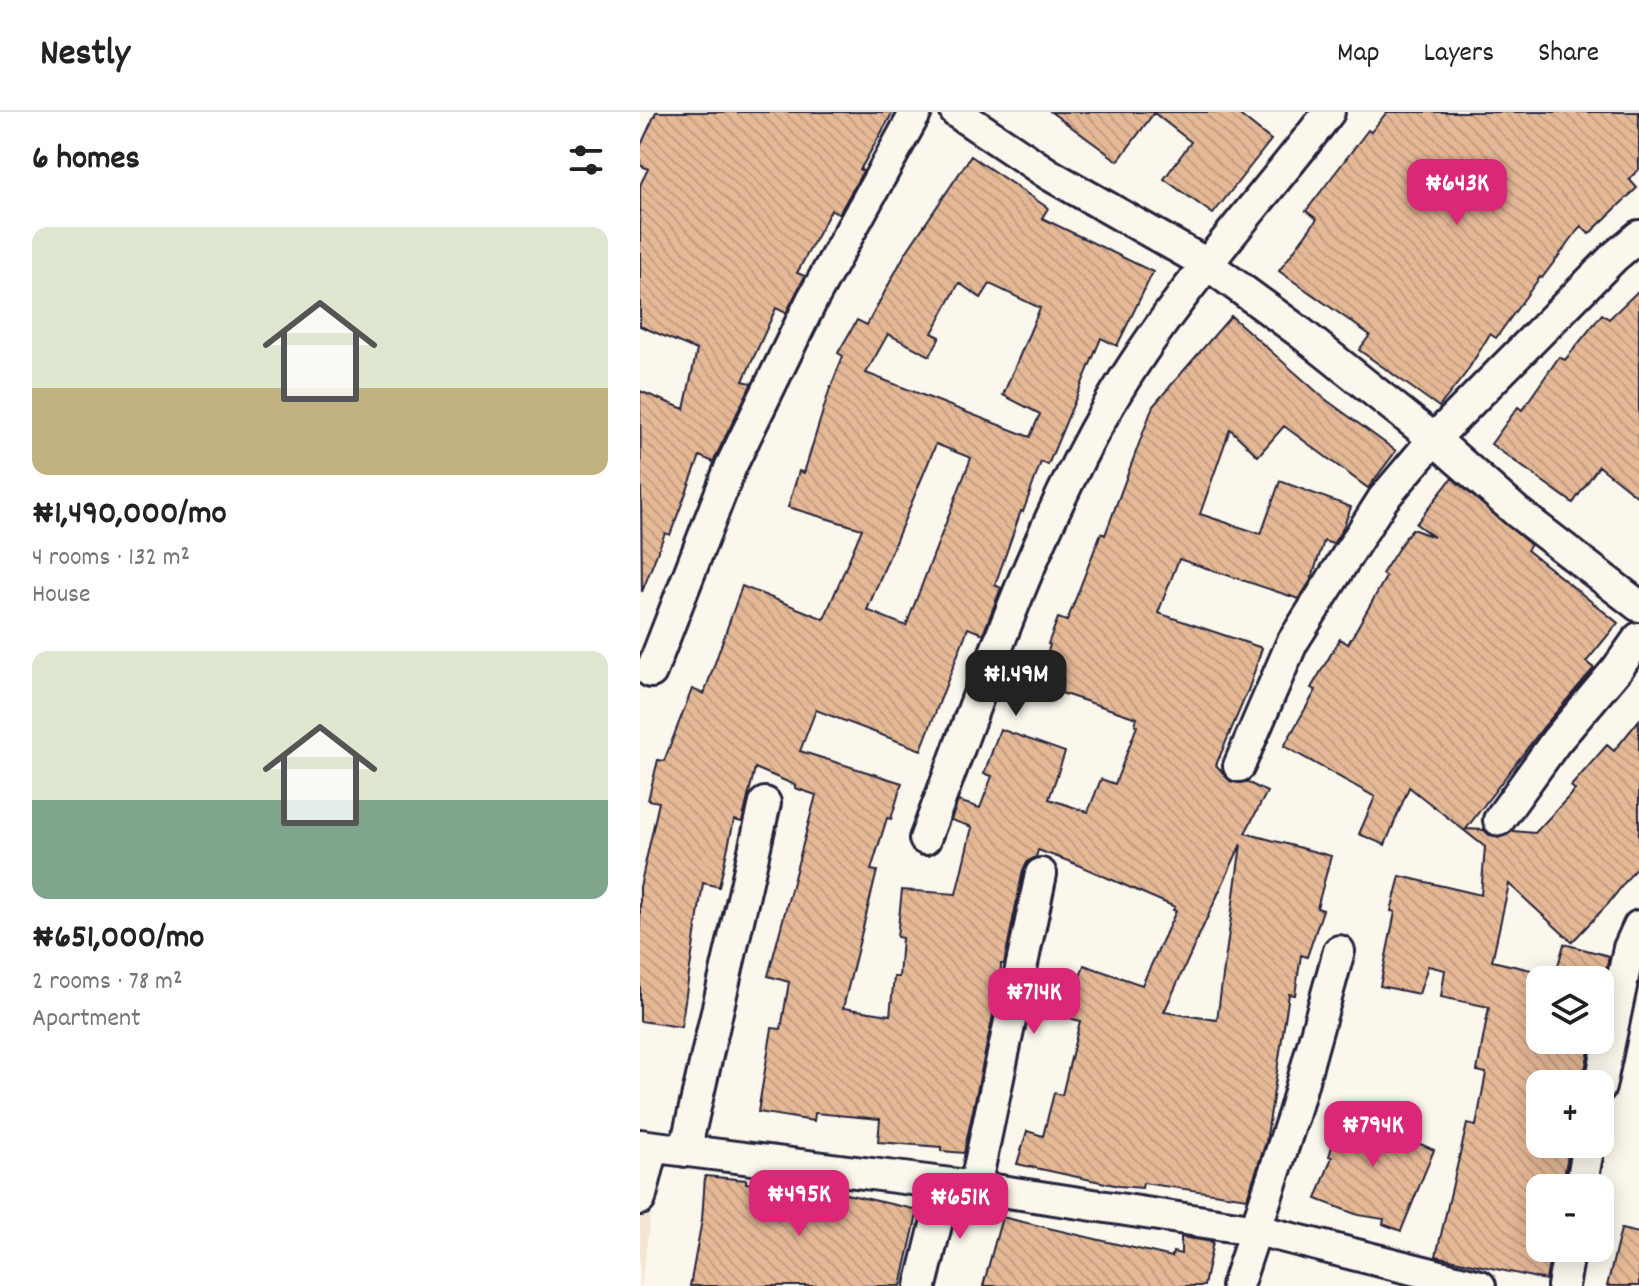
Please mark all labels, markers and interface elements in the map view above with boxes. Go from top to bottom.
text: Nestly [40,28,130,83]
text: Map [1337,35,1380,75]
text: Layers [1424,35,1494,75]
text: Share [1538,35,1599,75]
text: 6 homes [32,136,140,185]
icon: filters [564,138,608,182]
pin: ₦643K [1401,159,1513,227]
text: ₦643K [1425,166,1489,203]
icon: home [248,279,392,423]
text: ₦1,490,000/mo [32,491,227,540]
text: 4 rooms · 132 m² [32,540,190,577]
text: House [32,577,90,614]
pin: ₦1.49M [951,650,1081,718]
text: ₦1.49M [983,657,1049,694]
icon: home [248,703,392,847]
text: ₦651,000/mo [32,915,204,964]
text: 2 rooms · 78 m² [32,964,182,1001]
map controls [1526,966,1614,1262]
button: layers [1526,966,1614,1054]
pin: ₦714K [978,968,1090,1036]
text: ₦714K [1006,975,1062,1012]
text: Apartment [32,1001,141,1038]
button: + [1526,1070,1614,1158]
pin: ₦794K [1317,1101,1429,1169]
text: ₦794K [1342,1108,1404,1145]
pin: ₦495K [743,1170,855,1238]
pin: ₦651K [904,1173,1016,1241]
button: − [1526,1174,1614,1262]
text: ₦495K [767,1177,831,1214]
text: ₦651K [930,1180,990,1217]

